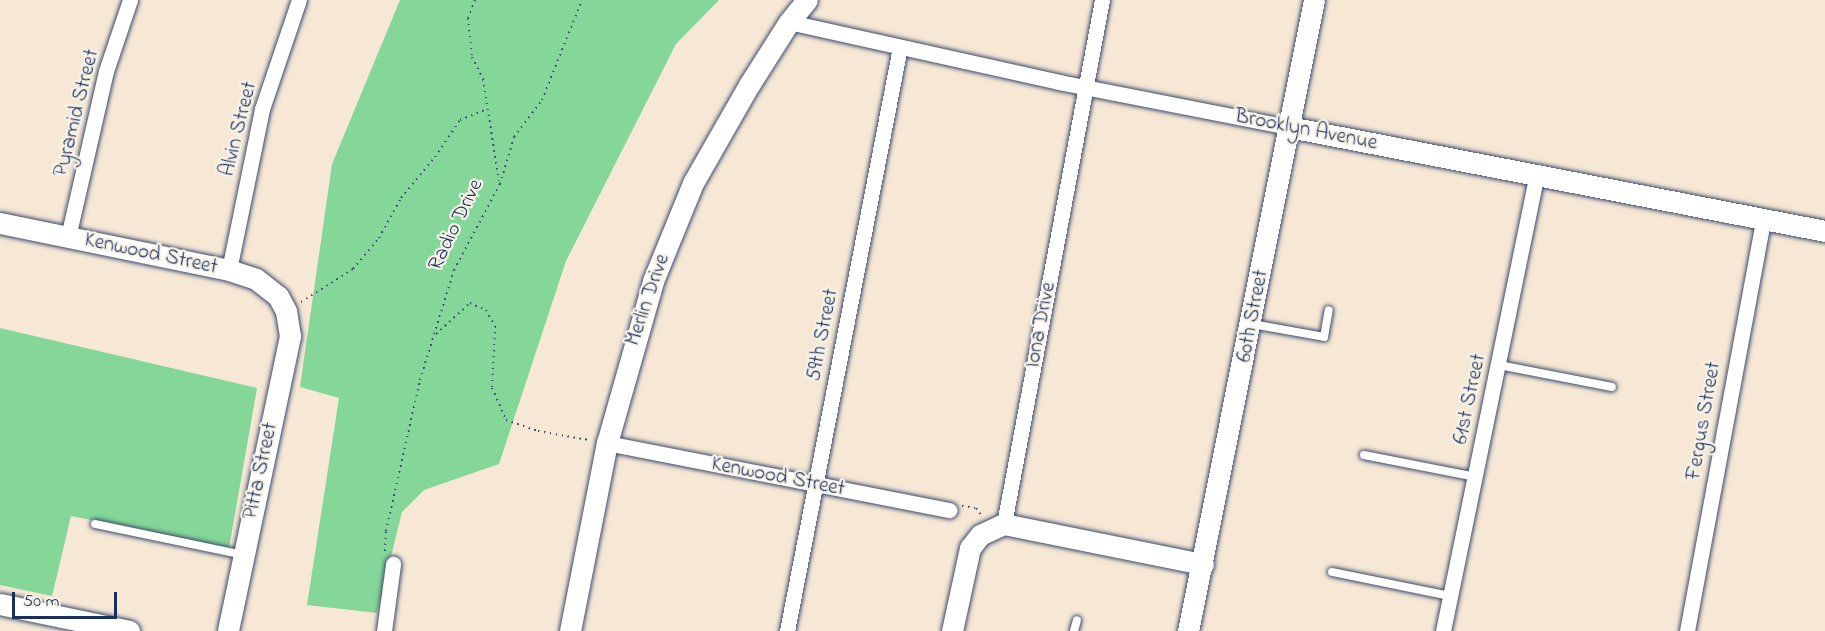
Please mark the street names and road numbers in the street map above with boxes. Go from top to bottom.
street label: Pyramid Street [49,47,105,179]
street label: Alvin Street [215,79,263,179]
street label: Brooklyn Avenue [1233,104,1379,156]
street label: Radio Drive [423,175,489,275]
street label: Kenwood Street [82,228,220,280]
street label: Merlin Drive [621,251,675,349]
street label: 60th Street [1232,268,1274,364]
street label: Iona Drive [1020,280,1062,370]
street label: 59th Street [802,287,844,383]
street label: 61st Street [1448,351,1492,447]
street label: Fergus Street [1681,360,1727,482]
street label: Pitta Street [238,420,284,522]
street label: Kenwood Street [709,452,847,502]

